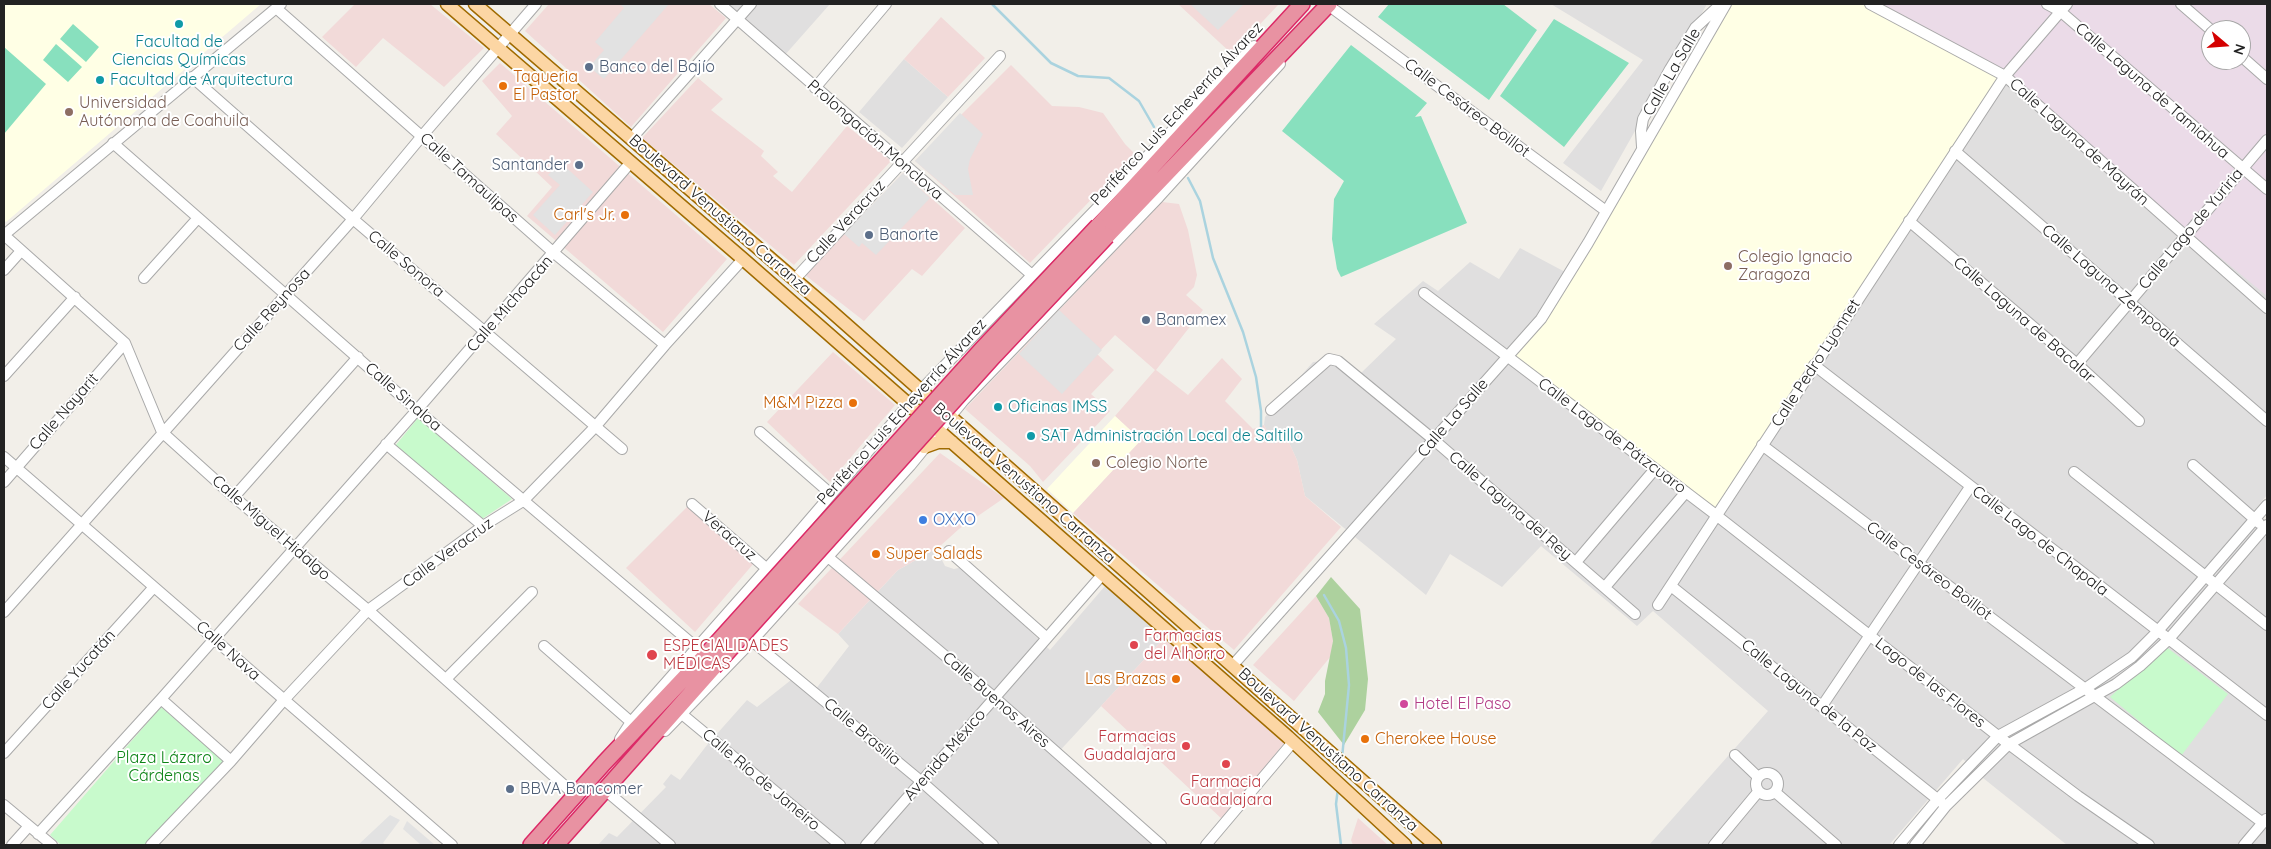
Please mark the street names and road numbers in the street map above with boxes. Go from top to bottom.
street label: Periférico Luis Echeverría Álvarez [1087,18,1267,210]
street label: Calle Laguna de Tamiahua [2071,19,2233,163]
street label: Calle La Salle [1639,25,1705,119]
street label: Calle Cesáreo Boillot [1400,55,1534,161]
street label: Calle Laguna de Mayrán [2005,74,2153,210]
street label: Prolongación Monclova [803,76,947,204]
street label: Calle Tamaulipas [416,129,522,227]
street label: Boulevard Venustiano Carranza [625,131,815,299]
street label: Calle Lago de Yuriria [2135,164,2247,294]
street label: Calle Veracruz [803,176,889,268]
street label: Calle Laguna Zempoala [2038,221,2184,351]
street label: Calle Sonora [364,226,448,302]
street label: Calle Michoacán [463,252,557,356]
street label: Calle Laguna de Bacalar [1949,253,2099,387]
street label: Calle Reynosa [230,264,314,356]
street label: Calle Pedro Lyonnet [1768,296,1864,430]
street label: Periférico Luis Echeverría Álvarez [813,315,991,509]
street label: Calle Sinaloa [361,359,445,435]
street label: Calle Nayarit [25,370,103,454]
street label: Calle Lago de Pátzcuaro [1534,374,1690,498]
street label: Calle La Salle [1414,375,1492,461]
street label: Boulevard Venustiano Carranza [929,399,1119,567]
street label: Calle Laguna del Rey [1445,447,1575,565]
street label: Calle Miguel Hidalgo [208,471,334,585]
street label: Calle Lago de Chapala [1968,482,2112,600]
street label: Veracruz [698,507,760,565]
street label: Calle Veracruz [399,514,497,592]
street label: Calle Cesáreo Boillot [1862,518,1996,624]
street label: Calle Nava [192,617,264,685]
street label: Calle Yucatán [38,626,120,714]
street label: Lago de las Flores [1871,634,1989,732]
street label: Calle Laguna de la Paz [1737,635,1881,757]
street label: Calle Buenos Aires [938,648,1054,752]
street label: Boulevard Venustiano Carranza [1234,664,1422,836]
street label: Calle Brasilia [820,694,904,770]
street label: Avenida México [900,705,990,805]
street label: Calle Río de Janeiro [698,725,824,835]

